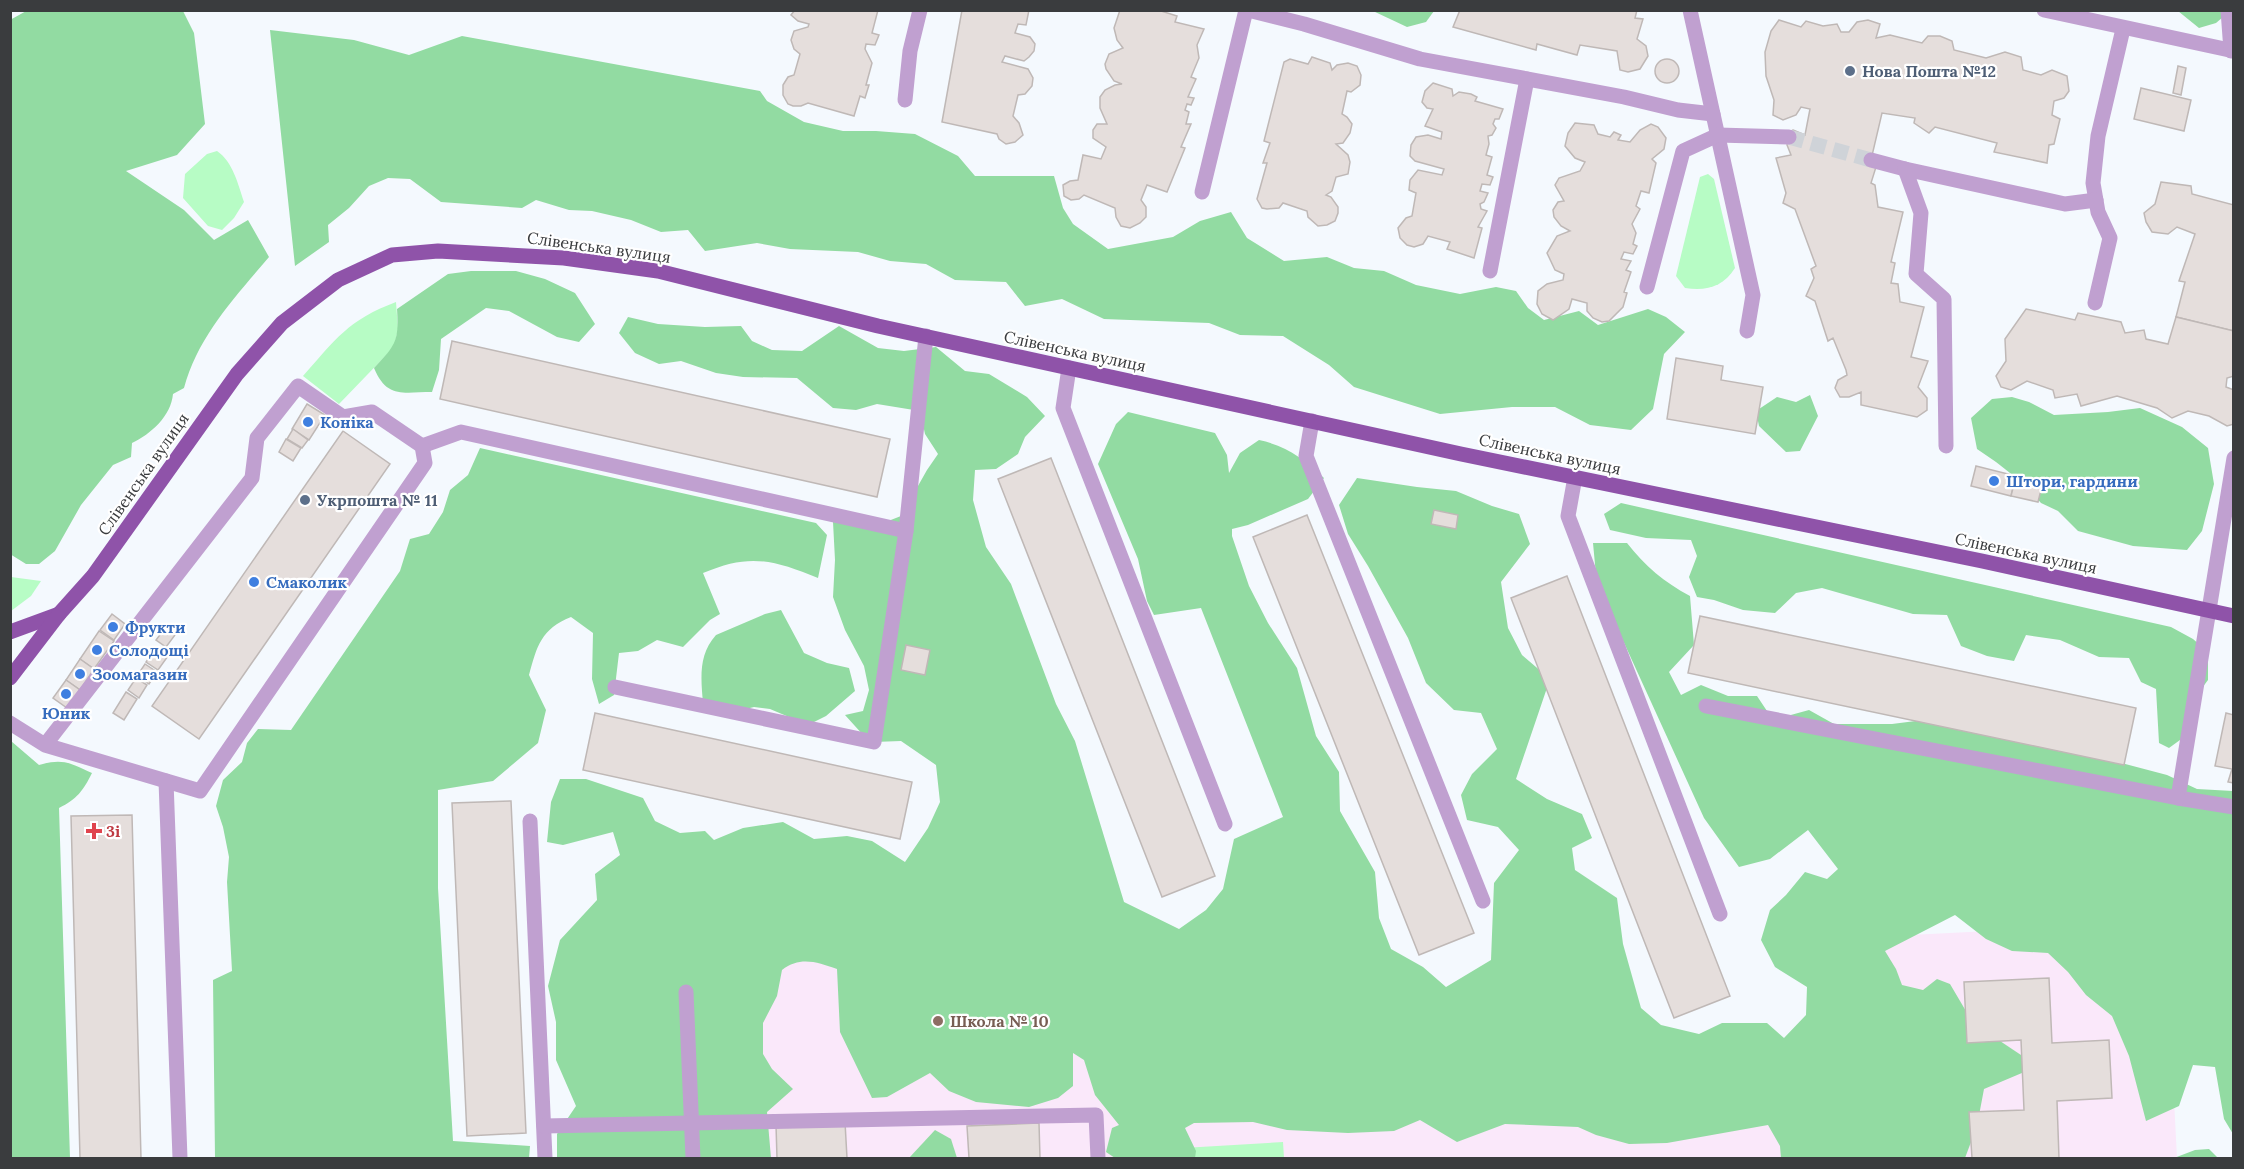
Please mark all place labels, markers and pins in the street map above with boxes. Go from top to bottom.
place label: Нова Пошта №12 [1862,61,1996,81]
marker: Нова Пошта №12 [1843,64,1857,78]
place label: Коніка [320,412,374,432]
marker: Коніка [301,415,315,429]
place label: Штори, гардини [2006,471,2138,491]
marker: Штори, гардини [1987,474,2001,488]
place label: Укрпошта № 11 [317,490,438,510]
marker: Укрпошта № 11 [298,493,312,507]
place label: Смаколик [266,572,348,592]
marker: Смаколик [247,575,261,589]
place label: Фрукти [125,617,186,637]
marker: Фрукти [106,620,120,634]
place label: Солодощі [109,640,189,660]
marker: Солодощі [90,643,104,657]
place label: Зоомагазин [92,664,188,684]
marker: Зоомагазин [73,667,87,681]
marker: Юник [59,687,73,701]
place label: Юник [42,703,91,723]
place label: 3і [106,821,120,841]
marker: 3і [87,824,101,838]
place label: Школа № 10 [950,1011,1049,1031]
marker: Школа № 10 [931,1014,945,1028]

